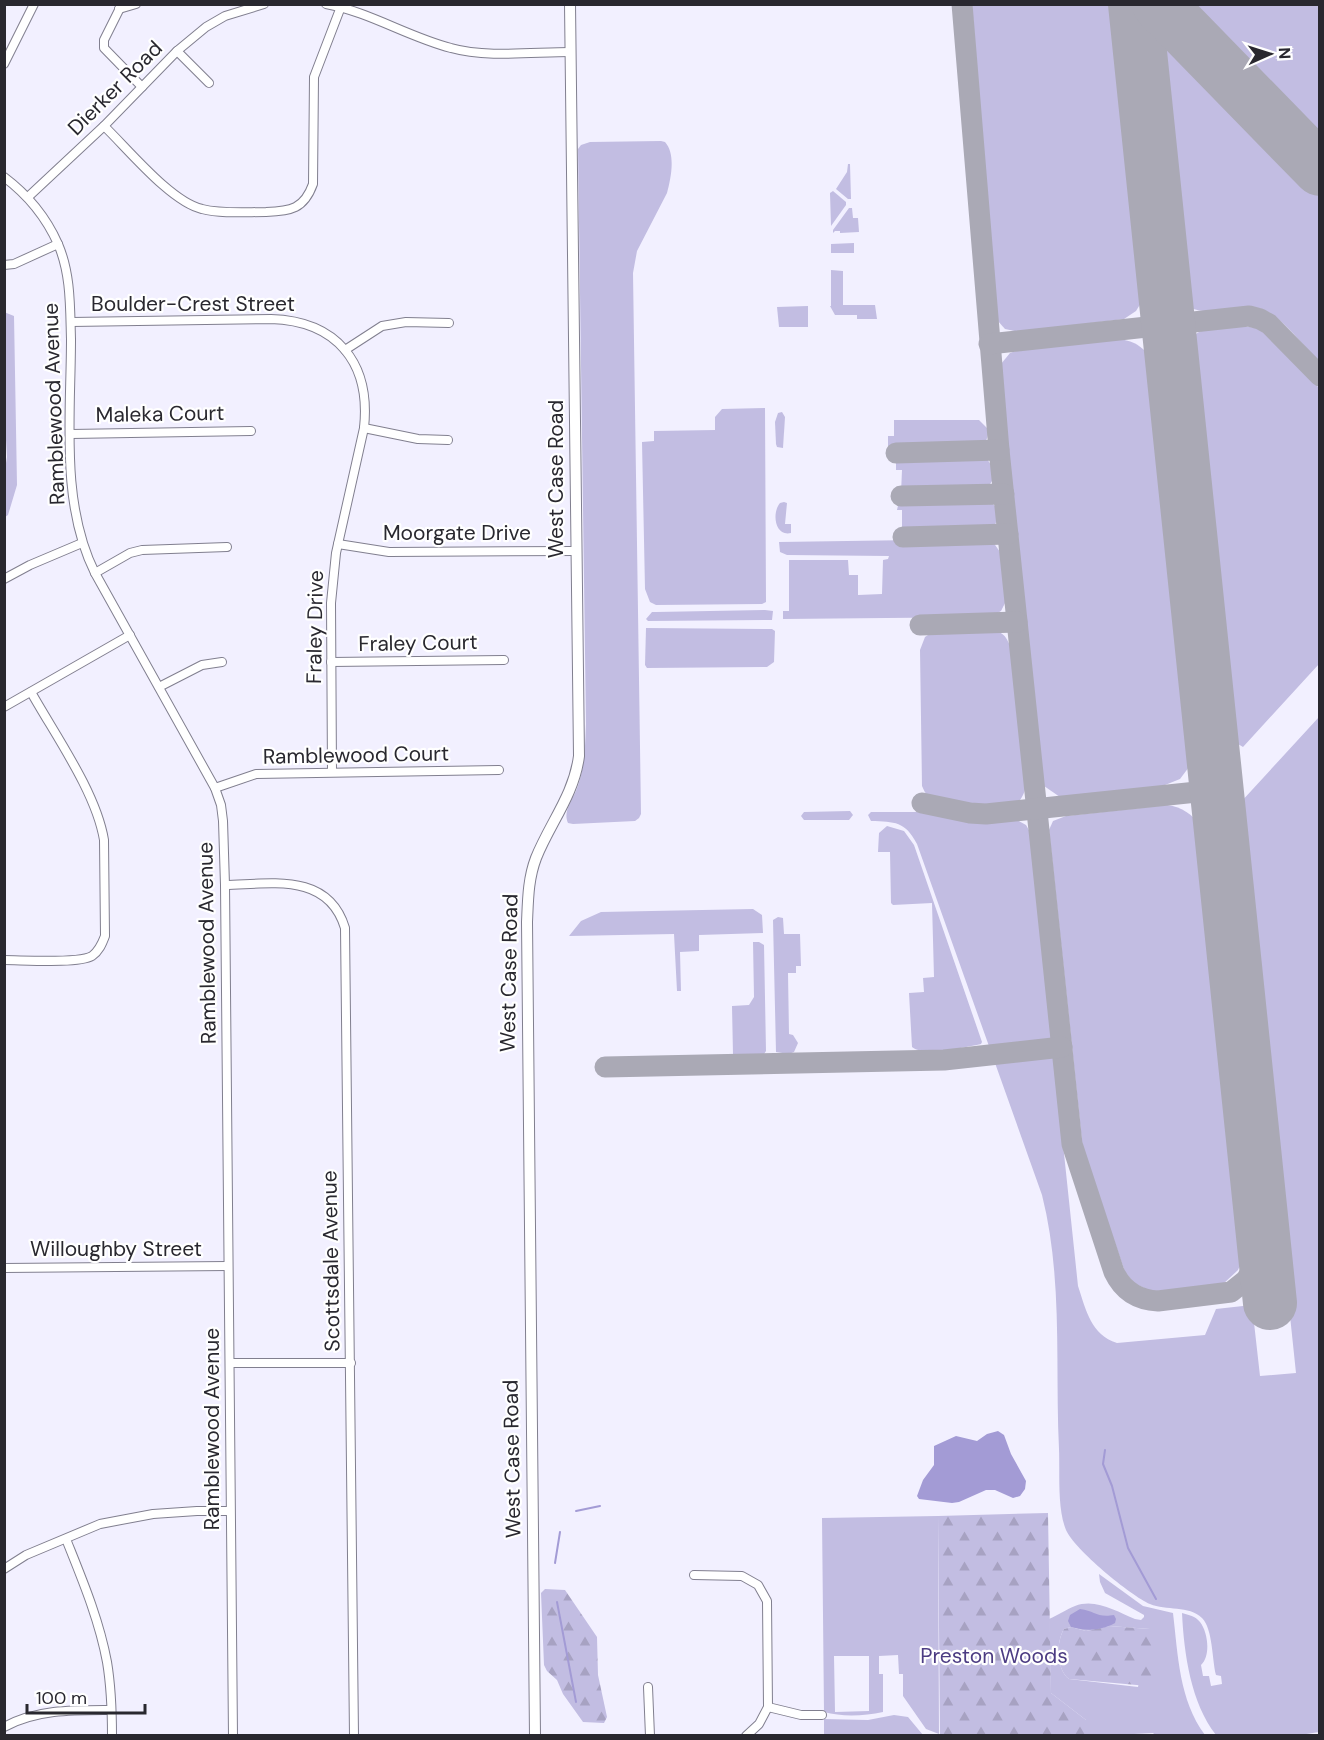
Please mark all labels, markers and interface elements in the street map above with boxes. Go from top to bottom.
north arrow [1240,24,1300,84]
street label: Dierker Road [62,35,168,141]
text: N [1274,47,1295,60]
street label: Boulder-Crest Street [91,290,295,318]
street label: Ramblewood Avenue [36,302,72,506]
street label: Maleka Court [95,399,225,429]
street label: West Case Road [542,400,570,558]
street label: Moorgate Drive [383,519,531,547]
street label: Fraley Drive [300,570,330,684]
street label: Fraley Court [358,628,478,658]
street label: Ramblewood Court [263,739,449,771]
street label: Ramblewood Avenue [191,842,223,1044]
street label: West Case Road [494,894,524,1052]
street label: Scottsdale Avenue [315,1170,347,1352]
street label: Willoughby Street [30,1235,202,1263]
street label: Ramblewood Avenue [198,1328,226,1530]
street label: West Case Road [497,1380,527,1538]
park label: Preston Woods [920,1642,1068,1670]
scale bar [27,1677,146,1715]
text: 100 m [36,1686,87,1710]

